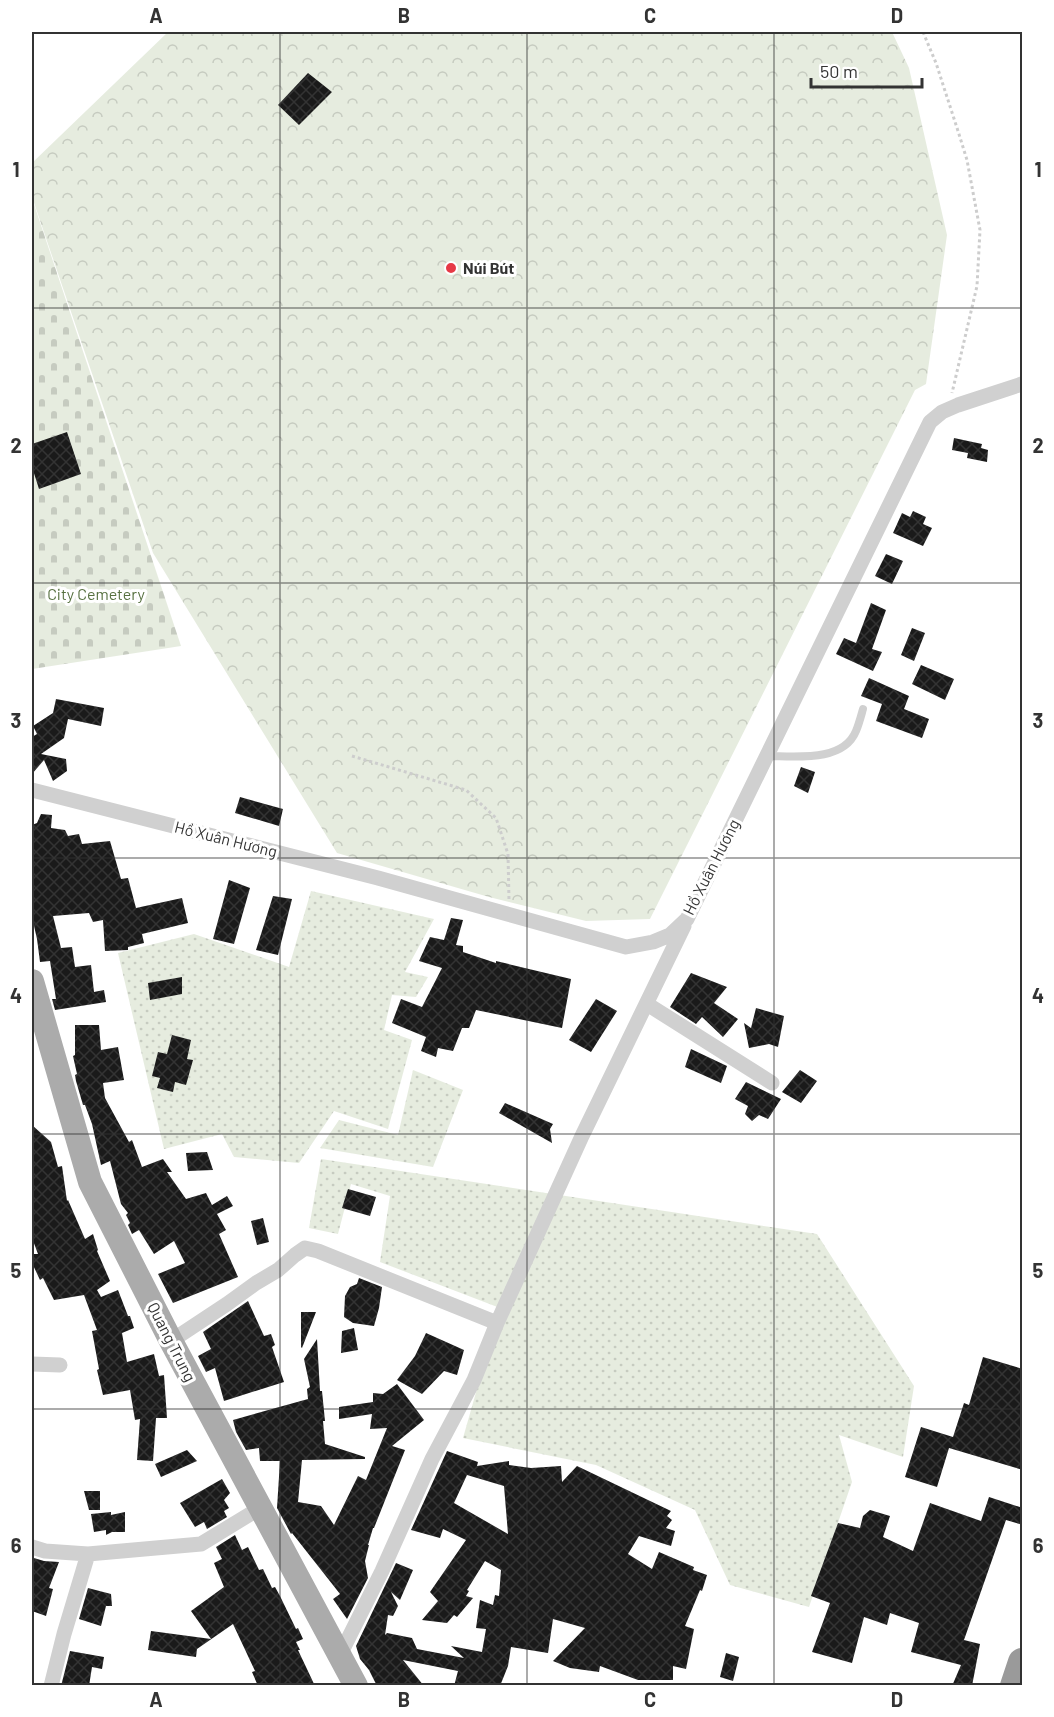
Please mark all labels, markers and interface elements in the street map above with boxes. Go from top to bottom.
text: A [149,3,163,27]
text: B [398,3,410,27]
text: C [644,3,656,27]
text: D [891,3,903,27]
scale bar [811,51,922,89]
text: 50 m [820,60,858,82]
text: 1 [12,157,20,181]
text: 1 [1034,157,1042,181]
place label: Núi Bút [463,258,514,277]
marker: Núi Bút [444,261,458,275]
text: 2 [10,433,22,457]
text: 2 [1032,433,1044,457]
park label: City Cemetery [47,584,145,603]
text: 3 [11,708,21,732]
text: 3 [1033,708,1043,732]
street label: Hồ Xuân Hương [678,816,743,918]
street label: Hồ Xuân Hương [173,817,279,860]
text: 4 [10,983,22,1007]
text: 4 [1032,983,1044,1007]
text: 5 [11,1258,22,1282]
text: 5 [1033,1258,1044,1282]
street label: Quang Trung [144,1299,200,1384]
text: 6 [11,1533,22,1557]
text: 6 [1033,1533,1044,1557]
text: A [149,1687,163,1711]
text: B [398,1687,410,1711]
text: C [644,1687,656,1711]
text: D [891,1687,903,1711]

